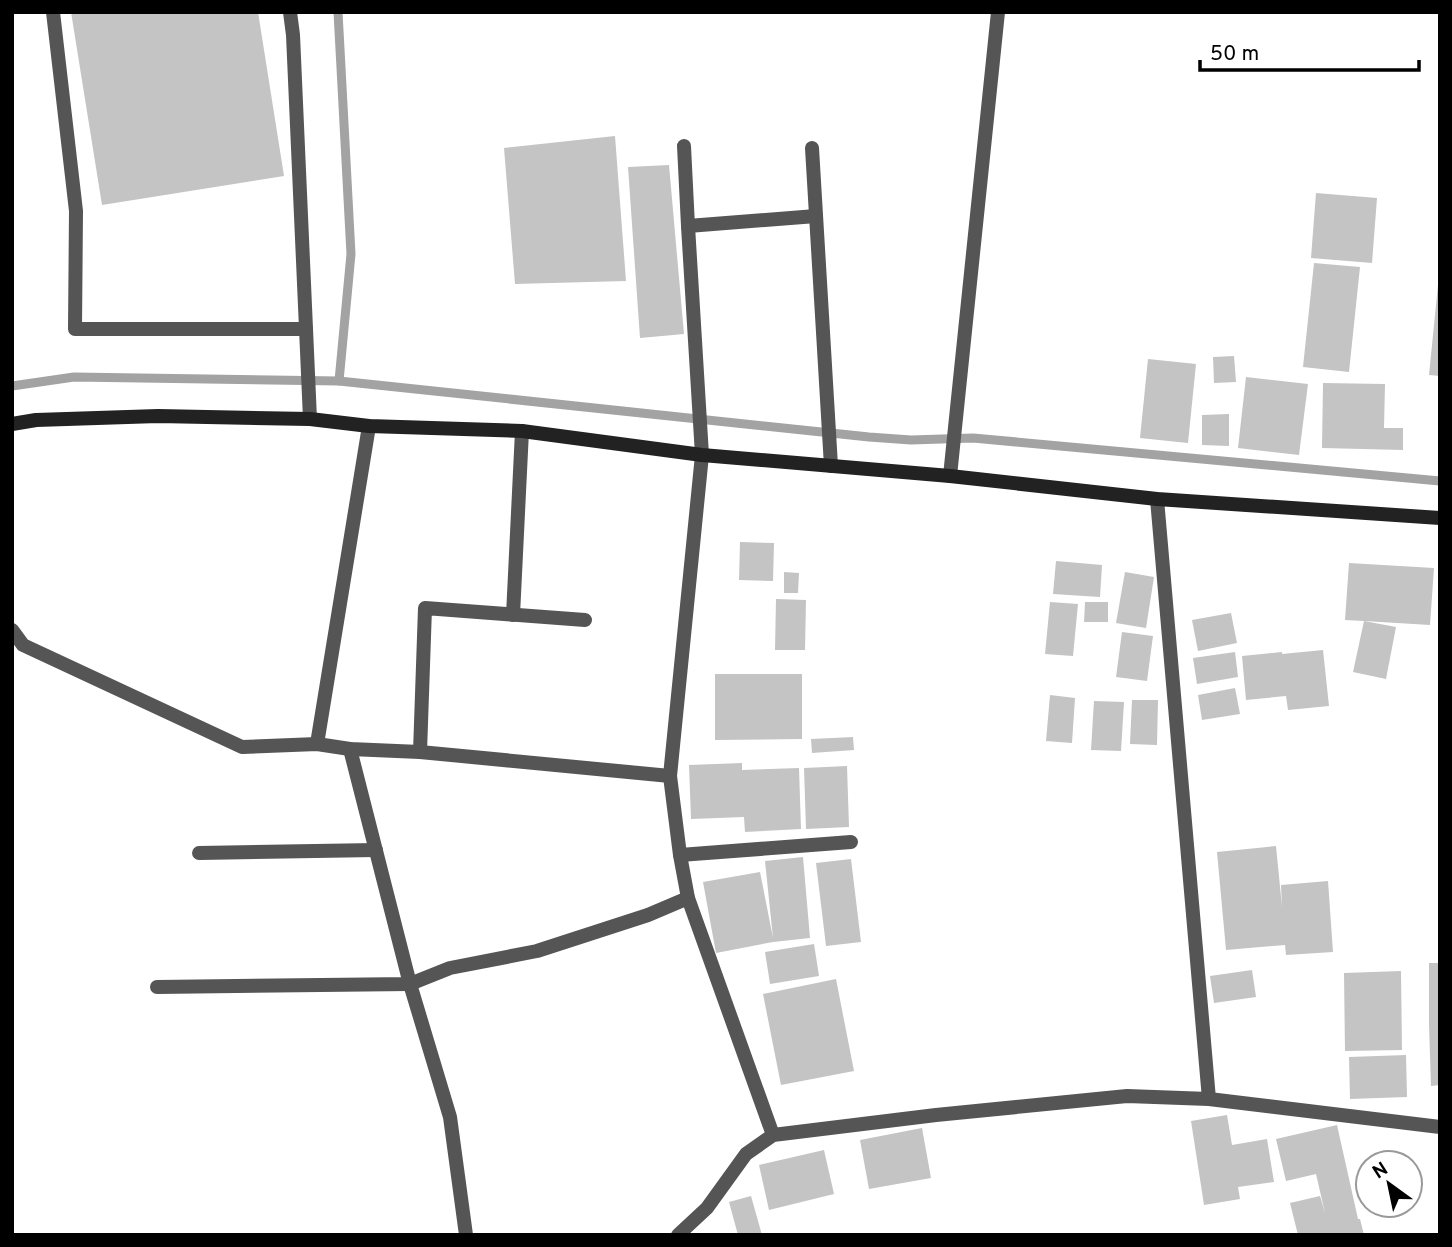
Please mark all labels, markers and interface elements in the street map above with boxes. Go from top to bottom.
scale bar [1200,28,1419,72]
text: 50 m [1210,41,1259,68]
north arrow [1354,1149,1424,1219]
text: N [1369,1158,1393,1185]

